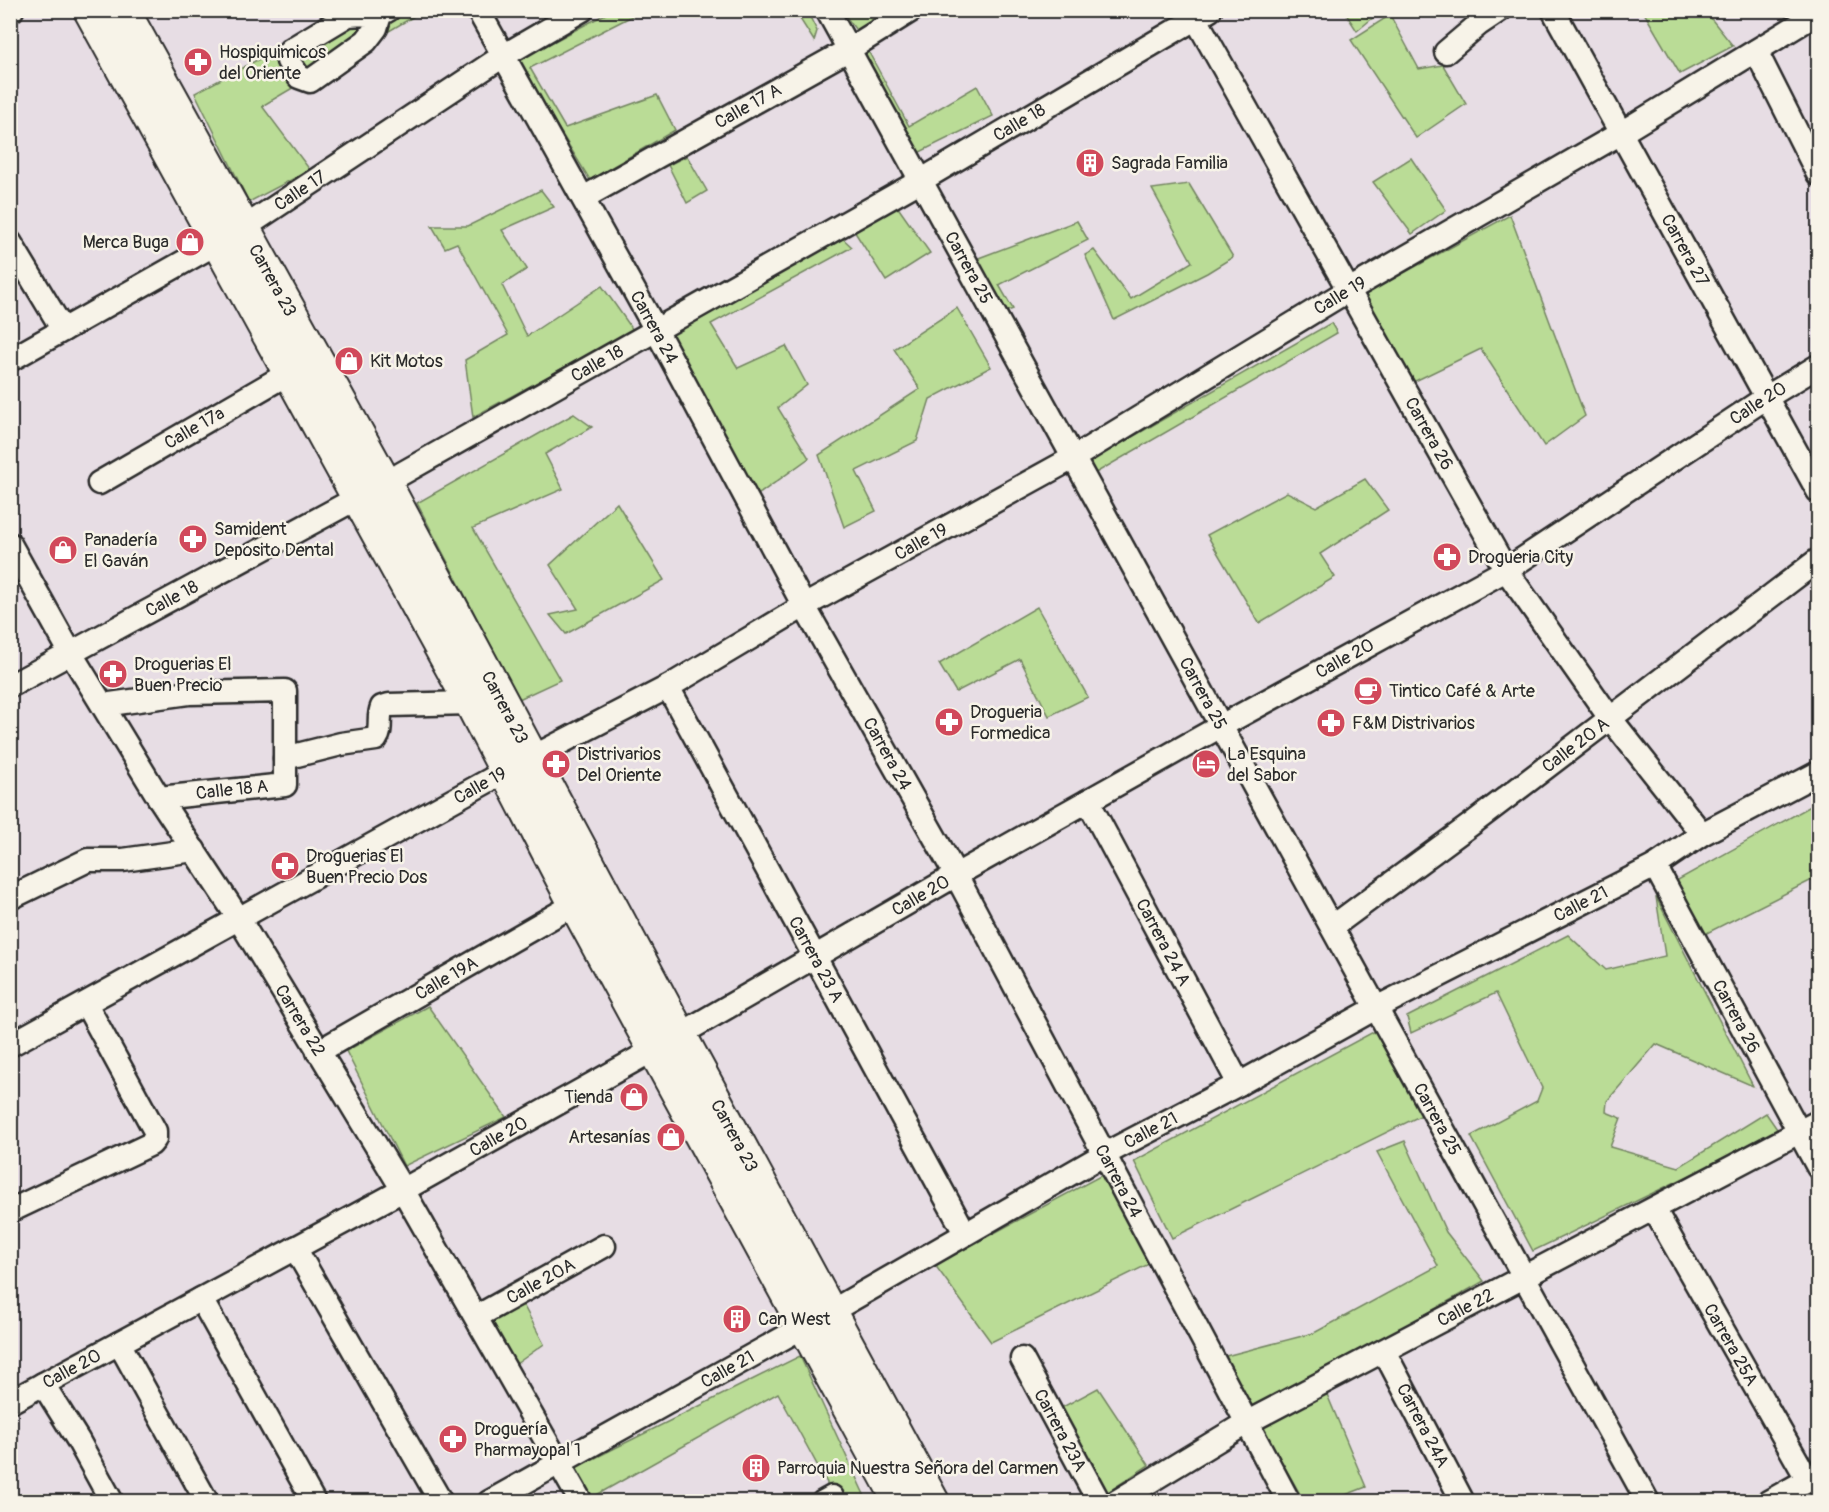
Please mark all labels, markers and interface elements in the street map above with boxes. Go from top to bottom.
place label: Hospiquimicos del Oriente [219,41,326,85]
pharmacy icon: Hospiquimicos del Oriente [182,46,214,78]
street label: Calle 17 A [711,78,786,134]
street label: Calle 18 [989,98,1050,147]
building icon: Sagrada Familia [1074,147,1106,179]
place label: Sagrada Familia [1111,152,1228,175]
street label: Calle 17 [270,165,331,216]
street label: Carrera 27 [1656,210,1715,291]
shop icon: Merca Buga [174,226,206,258]
street label: Carrera 25 [940,227,998,308]
place label: Merca Buga [83,231,169,254]
street label: Carrera 23 [243,240,302,321]
street label: Calle 19 [1309,271,1370,320]
street label: Carrera 24 [625,287,684,368]
street label: Calle 18 [567,339,628,387]
shop icon: Kit Motos [333,345,365,377]
place label: Kit Motos [370,350,443,373]
street label: Calle 20 [1725,376,1791,430]
street label: Carrera 26 [1400,393,1459,474]
street label: Calle 17a [160,401,228,454]
place label: Samident Deposito Dental [214,518,334,562]
street label: Calle 19 [890,518,952,565]
pharmacy icon: Samident Deposito Dental [177,523,209,555]
place label: Panadería El Gaván [84,529,157,573]
shop icon: Panadería El Gaván [47,534,79,566]
pharmacy icon: Drogueria City [1431,541,1463,573]
place label: Drogueria City [1468,546,1573,569]
street label: Calle 18 [141,575,202,622]
street label: Calle 20 [1311,633,1378,684]
place label: Droguerias El Buen Precio [134,653,232,697]
street label: Carrera 25 [1174,653,1232,734]
pharmacy icon: Droguerias El Buen Precio [97,658,129,690]
street label: Carrera 23 [476,667,534,748]
cafe icon: Tintico Café & Arte [1352,675,1384,707]
place label: Tintico Café & Arte [1389,680,1535,703]
place label: Drogueria Formedica [970,701,1050,745]
pharmacy icon: Drogueria Formedica [933,706,965,738]
pharmacy icon: F&M Distrivarios [1315,707,1347,739]
place label: F&M Distrivarios [1352,712,1475,735]
street label: Calle 20 A [1537,712,1614,778]
street label: Carrera 24 [858,713,917,795]
place label: Distrivarios Del Oriente [577,743,661,787]
place label: La Esquina del Sabor [1227,743,1306,787]
pharmacy icon: Distrivarios Del Oriente [540,748,572,780]
hotel icon: La Esquina del Sabor [1190,748,1222,780]
street label: Calle 19 [449,761,511,809]
street label: Calle 18 A [195,775,270,805]
place label: Droguerias El Buen Precio Dos [306,845,427,889]
pharmacy icon: Droguerias El Buen Precio Dos [269,850,301,882]
street label: Calle 20 [887,870,954,921]
street label: Calle 21 [1550,880,1612,927]
street label: Carrera 24 A [1131,895,1196,990]
street label: Carrera 23 A [783,912,849,1007]
street label: Calle 19A [411,951,482,1005]
street label: Carrera 26 [1707,976,1766,1057]
street label: Carrera 22 [270,980,331,1060]
street label: Carrera 25 [1408,1079,1467,1159]
shop icon: Tienda [618,1081,650,1113]
place label: Tienda [564,1086,613,1109]
street label: Carrera 23 [706,1095,763,1176]
street label: Calle 21 [1120,1107,1182,1154]
street label: Calle 20 [465,1111,532,1162]
shop icon: Artesanías [655,1121,687,1153]
place label: Artesanías [568,1126,650,1149]
street label: Carrera 24 [1090,1140,1148,1222]
street label: Calle 20A [502,1253,579,1309]
street label: Calle 22 [1433,1283,1498,1332]
street label: Carrera 25A [1699,1299,1764,1390]
building icon: Can West [721,1303,753,1335]
place label: Can West [758,1308,831,1331]
street label: Calle 20 [38,1344,105,1394]
street label: Calle 21 [697,1345,758,1393]
street label: Carrera 24A [1391,1379,1455,1472]
street label: Carrera 23A [1029,1385,1092,1476]
place label: Droguería Pharmayopal 1 [474,1418,581,1462]
pharmacy icon: Droguería Pharmayopal 1 [437,1423,469,1455]
building icon: Parroquia Nuestra Señora del Carmen [740,1452,772,1484]
place label: Parroquia Nuestra Señora del Carmen [777,1457,1059,1480]

